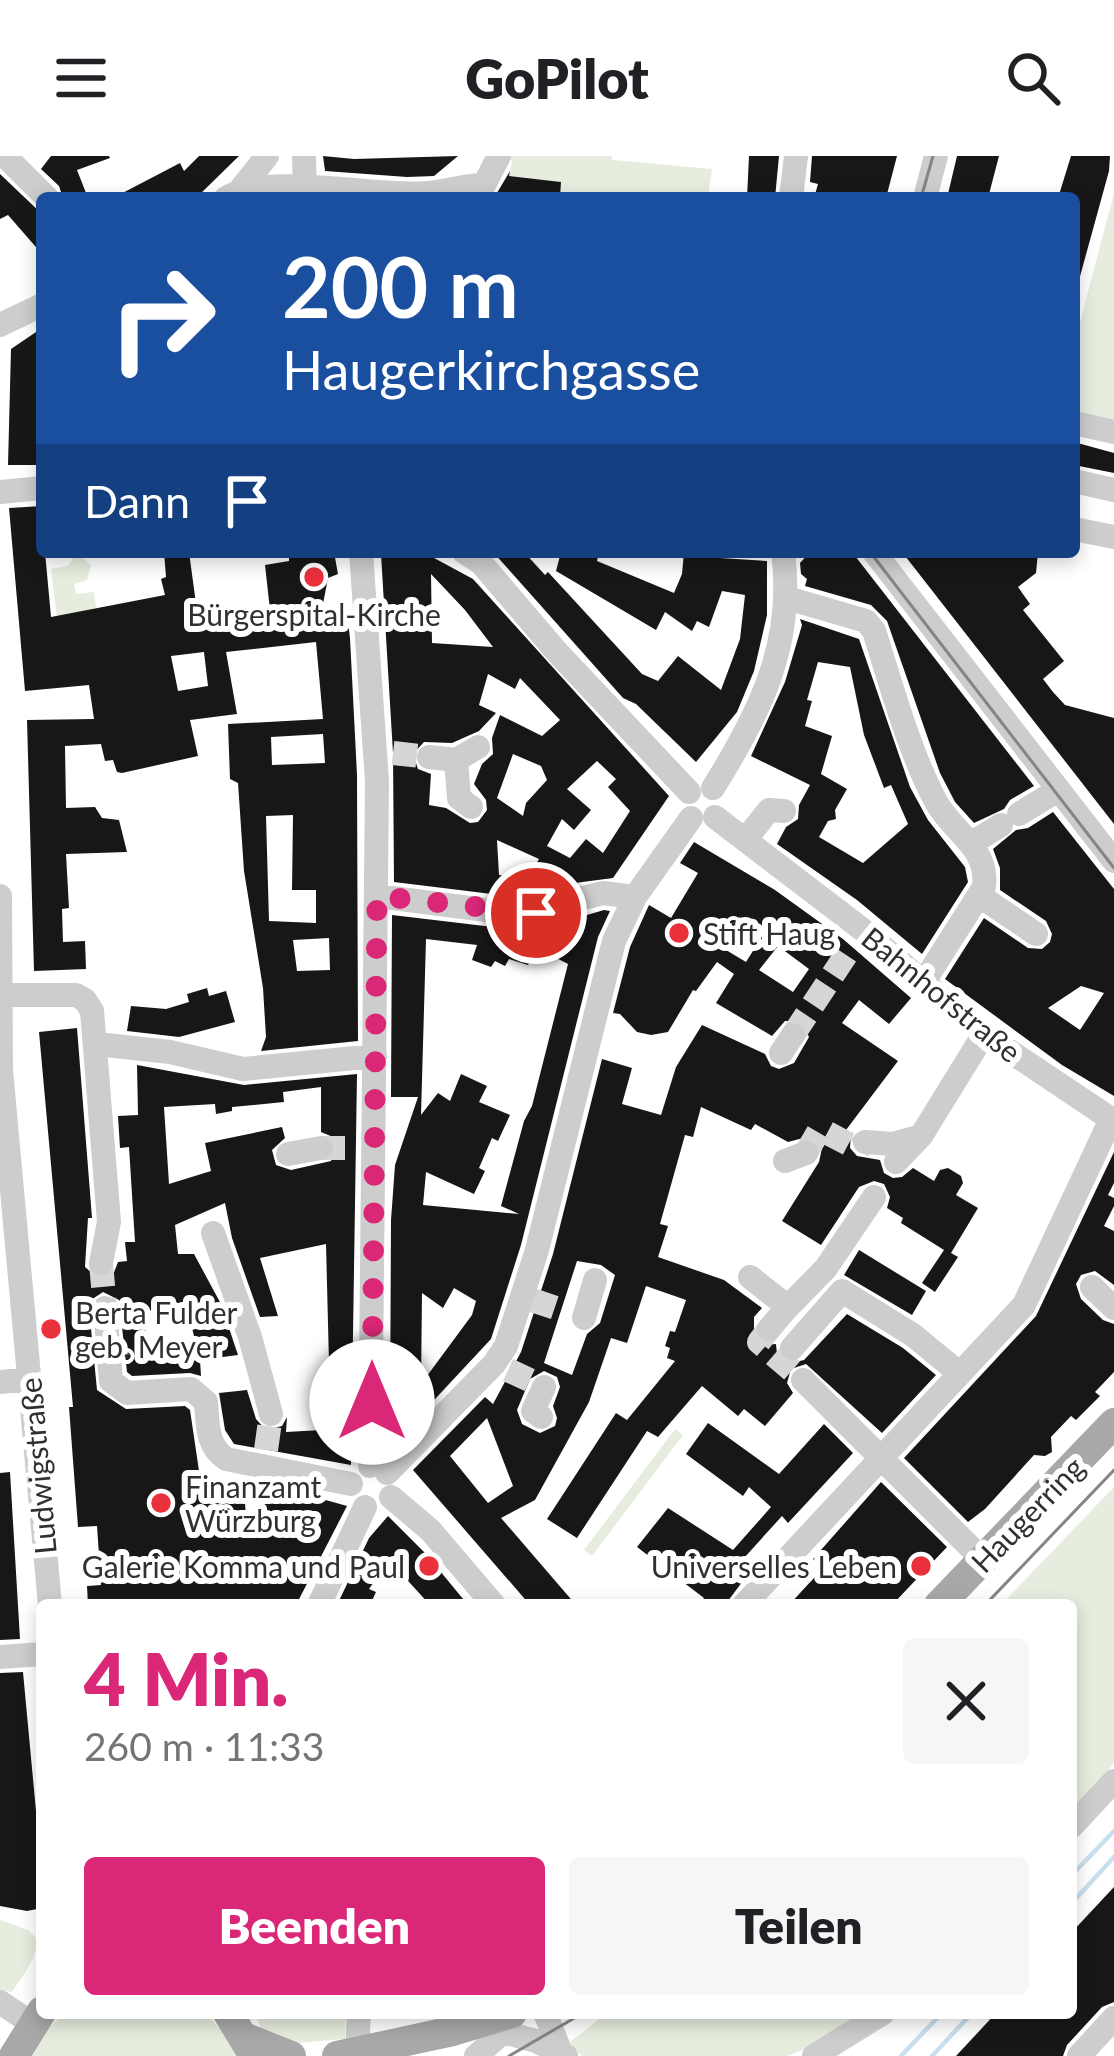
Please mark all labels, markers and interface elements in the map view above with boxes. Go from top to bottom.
icon: menu [48,45,114,111]
icon: search [1000,45,1066,111]
text: GoPilot [465,46,649,111]
text: 200 m [282,235,519,336]
icon: right [84,240,240,396]
text: Haugerkirchgasse [282,337,700,402]
icon: arrive [214,468,280,534]
text: Dann [84,474,190,528]
marker: Bürgerspital-Kirche [301,564,327,590]
place label: Bürgerspital-Kirche [187,596,441,632]
pin [485,862,587,964]
icon: arrive [503,880,569,946]
place label: Stift Haug [703,915,835,951]
street label: Bahnhofstraße [855,919,1029,1069]
marker: Stift Haug [666,920,692,946]
place label: Berta Fulder geb. Meyer [75,1294,238,1364]
marker: Berta Fulder geb. Meyer [38,1316,64,1342]
position arrow [309,1339,435,1465]
street label: Ludwigstraße [11,1376,63,1556]
street label: Haugerring [963,1449,1091,1579]
place label: Finanzamt Würzburg [185,1468,321,1538]
marker: Finanzamt Würzburg [148,1490,174,1516]
place label: Galerie Komma und Paul [82,1548,405,1584]
place label: Universelles Leben [651,1548,897,1584]
marker: Galerie Komma und Paul [416,1553,442,1579]
marker: Universelles Leben [908,1553,934,1579]
text: 4 Min. [84,1635,288,1721]
button: close [903,1638,1029,1764]
text: 260 m · 11:33 [84,1723,324,1769]
button: Beenden [84,1857,545,1995]
button: Teilen [569,1857,1029,1995]

